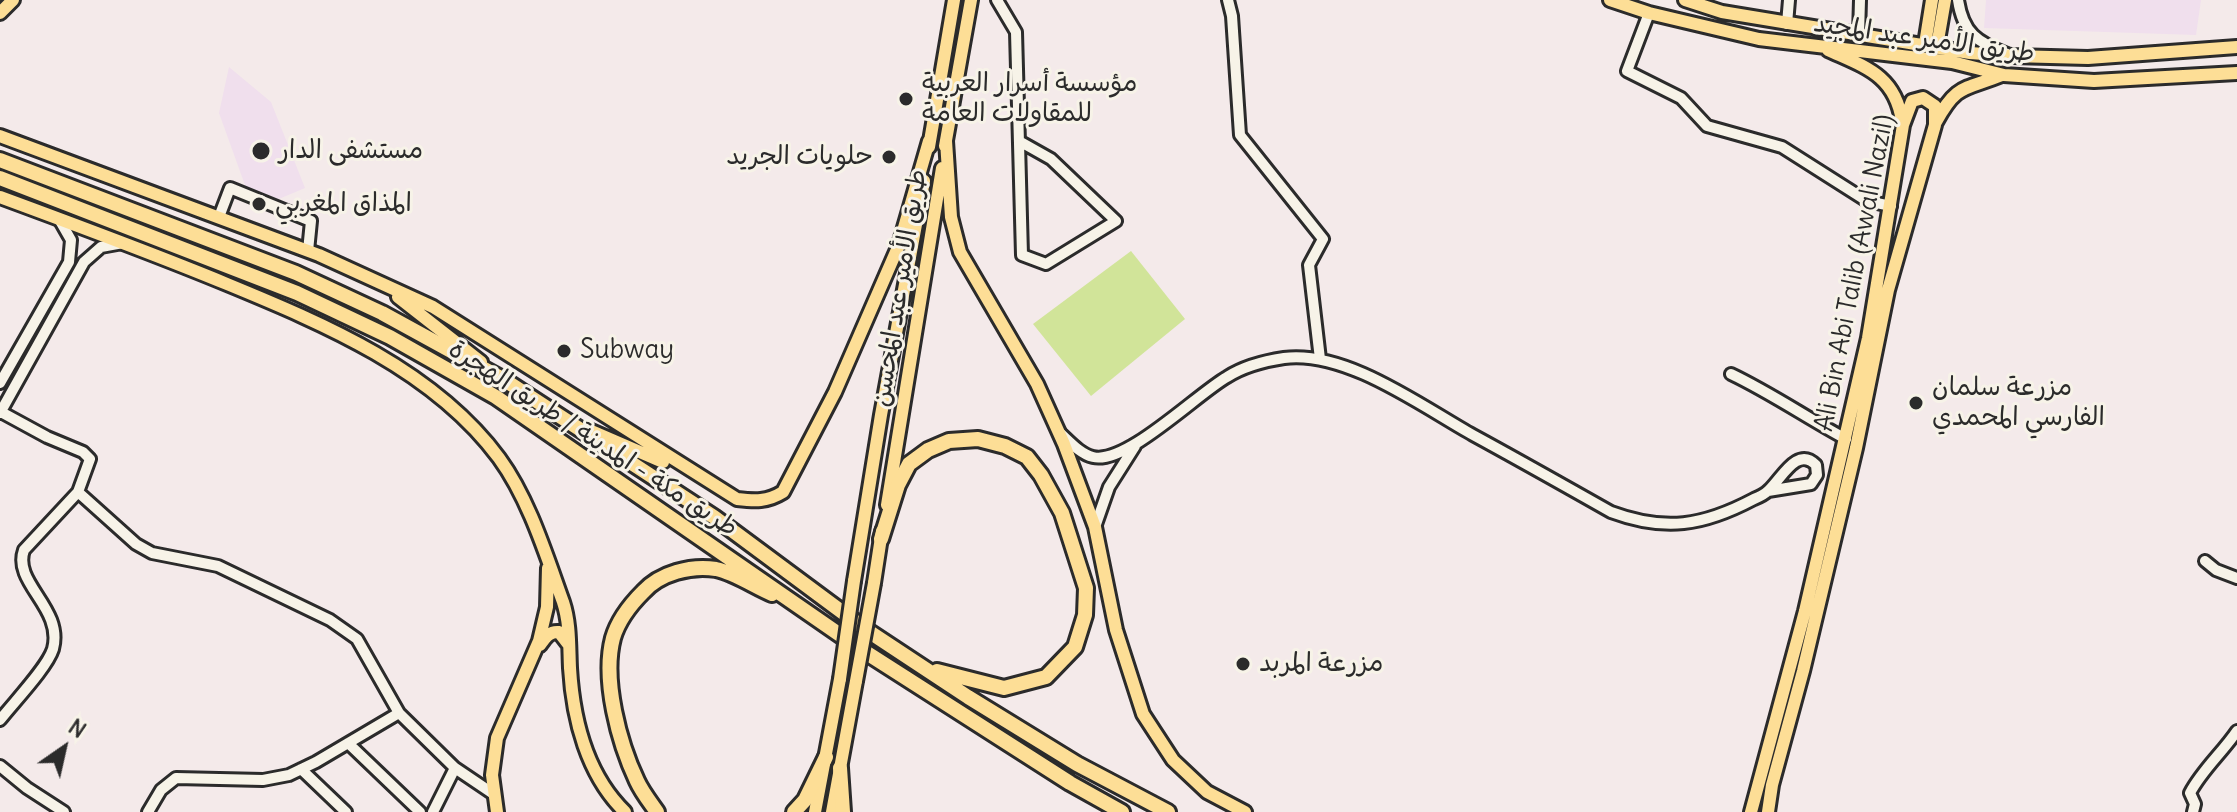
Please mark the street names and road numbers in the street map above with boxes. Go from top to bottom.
street label: طريق الأمير عبد المجيد [1812,8,2036,70]
street label: Ali Bin Abi Talib (Awali Nazil) [1809,112,1901,434]
street label: طريق الأمير عبد المحسن [866,167,934,409]
street label: طريق مكة - المدينة / طريق الهجرة [443,334,743,544]

